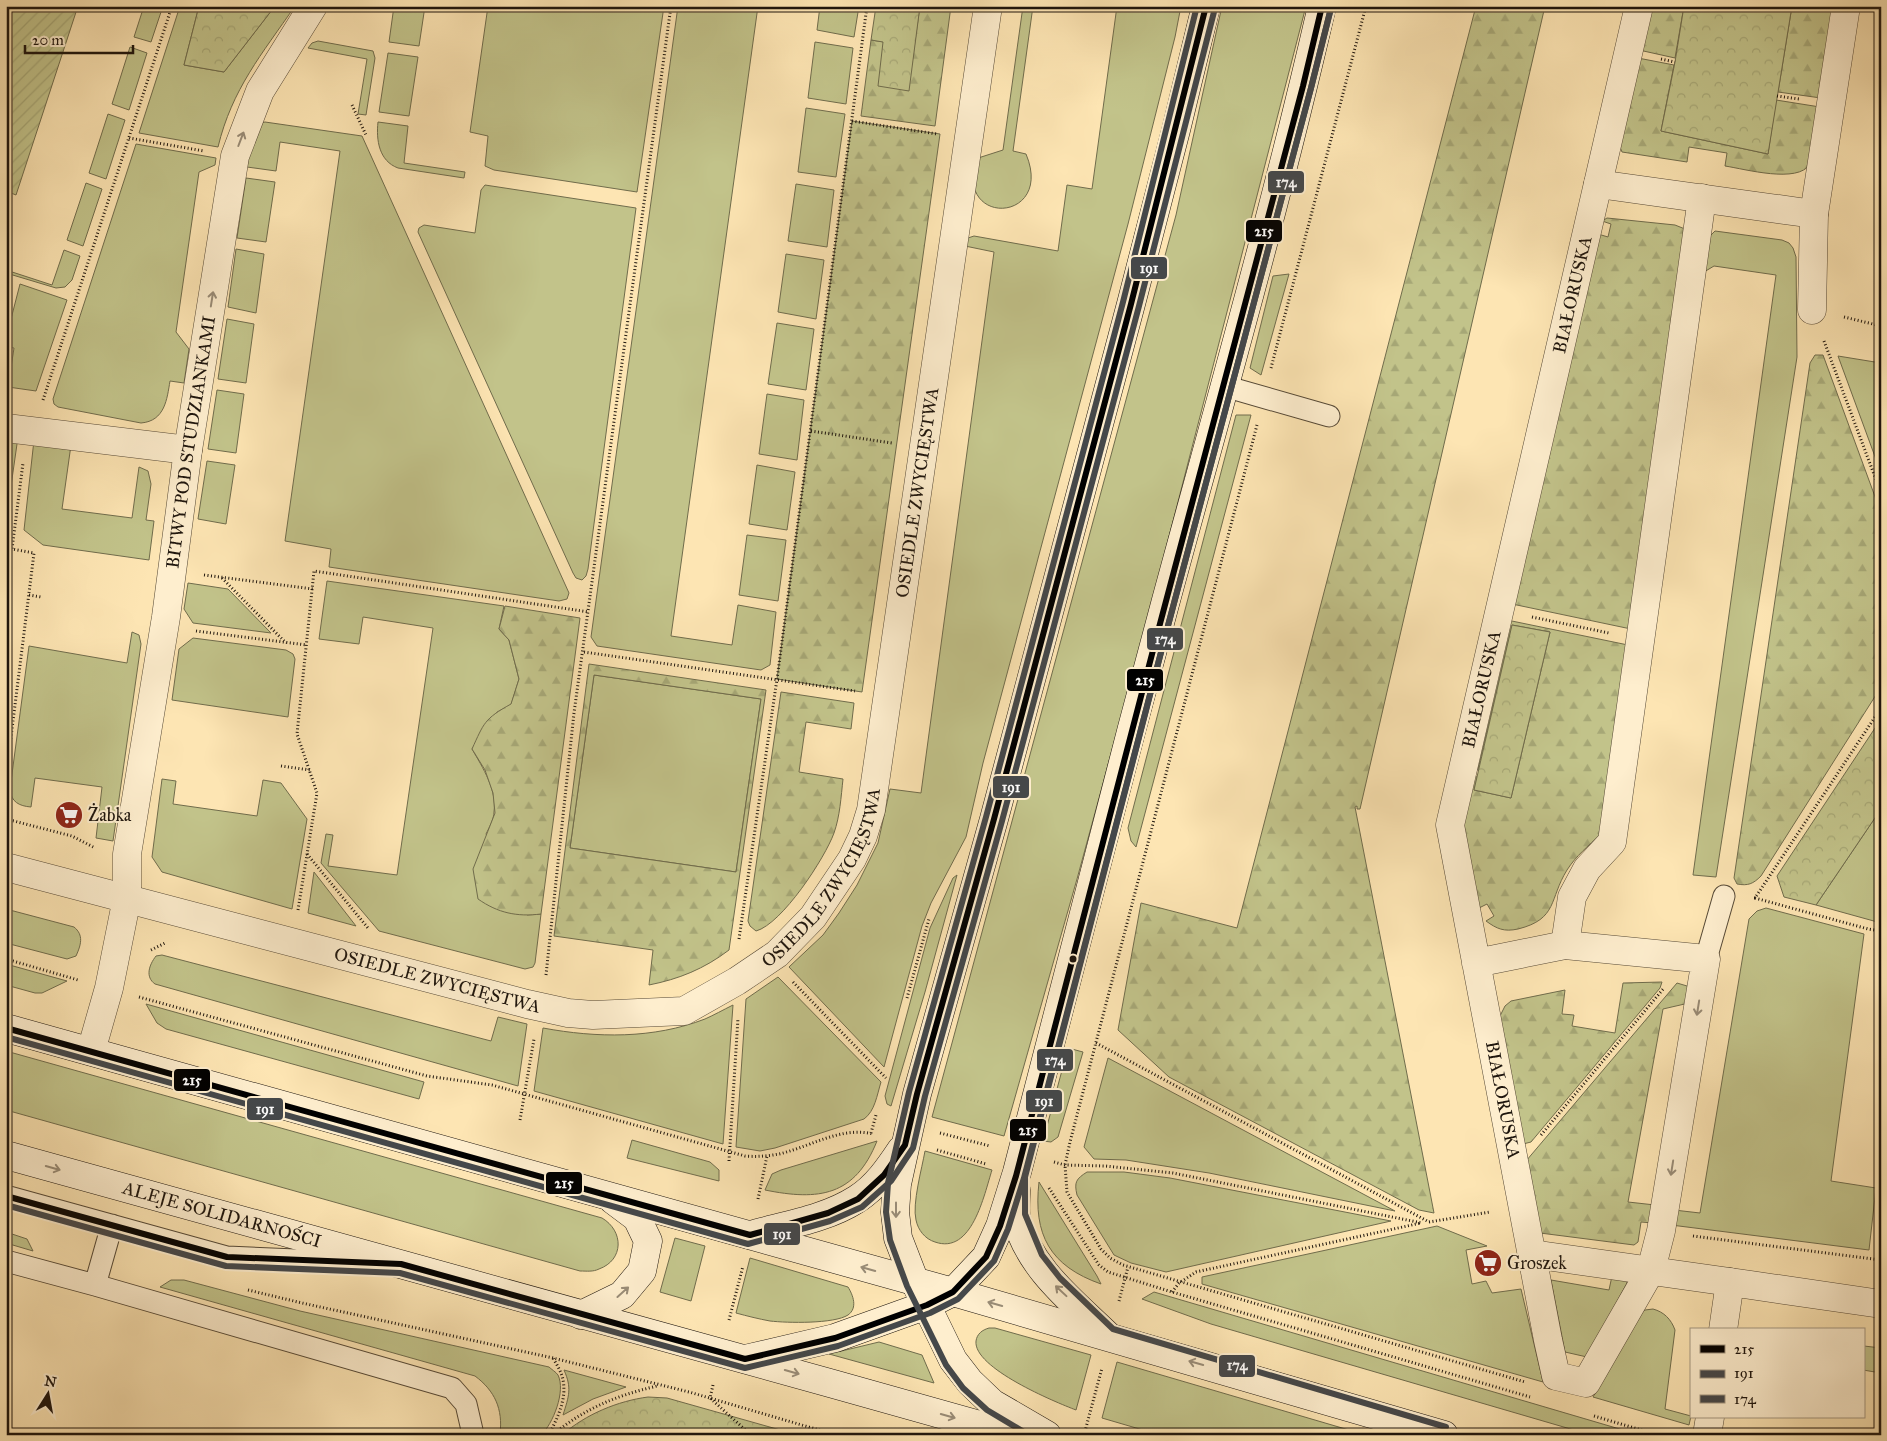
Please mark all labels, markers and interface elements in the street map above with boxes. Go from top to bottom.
scale bar [25,22,132,54]
text: 20 m [32,31,64,49]
one-way arrow [237,132,246,147]
line badge: 174 [1267,170,1305,194]
text: 174 [1276,174,1297,192]
line badge: 215 [1245,219,1283,243]
text: 215 [1255,223,1274,240]
street label: BIAŁORUSKA [1548,234,1597,356]
line badge: 191 [1130,256,1168,280]
text: 191 [1140,260,1159,278]
one-way arrow [207,291,217,307]
street label: BITWY POD STUDZIANKAMI [161,314,220,570]
street label: OSIEDLE ZWYCIĘSTWA [891,386,943,599]
line badge: 174 [1146,627,1184,651]
street label: BIAŁORUSKA [1457,628,1506,750]
text: 174 [1155,631,1176,649]
line badge: 215 [1126,668,1164,692]
text: 215 [1136,672,1155,689]
line badge: 191 [992,775,1030,799]
text: 191 [1002,779,1021,797]
street label: OSIEDLE ZWYCIĘSTWA [757,787,885,972]
supermarket icon: Żabka [54,800,84,830]
place label: Żabka [88,803,132,826]
street label: OSIEDLE ZWYCIĘSTWA [332,943,543,1018]
unlabelled marker [1068,954,1078,964]
one-way arrow [1693,999,1703,1015]
street label: BIAŁORUSKA [1481,1039,1525,1161]
line badge: 174 [1036,1048,1074,1072]
text: 174 [1045,1052,1066,1070]
line badge: 215 [173,1068,211,1092]
text: 215 [183,1072,202,1089]
line badge: 191 [1025,1089,1063,1113]
text: 191 [1035,1093,1054,1111]
line badge: 191 [246,1097,284,1121]
text: 191 [256,1101,275,1119]
line badge: 215 [1009,1118,1047,1142]
text: 215 [1019,1122,1038,1139]
one-way arrow [1666,1159,1676,1175]
one-way arrow [45,1163,61,1173]
line badge: 215 [545,1171,583,1195]
text: 215 [555,1175,574,1192]
street label: ALEJE SOLIDARNOŚCI [119,1176,324,1253]
one-way arrow [891,1202,901,1218]
line badge: 191 [763,1222,801,1246]
text: 191 [773,1226,792,1244]
supermarket icon: Groszek [1473,1248,1503,1278]
place label: Groszek [1507,1252,1567,1274]
one-way arrow [861,1263,877,1273]
one-way arrow [1055,1285,1067,1297]
one-way arrow [617,1286,630,1297]
one-way arrow [987,1299,1003,1308]
legend [1690,1328,1864,1418]
text: 215 [1734,1340,1754,1358]
line badge: 174 [1218,1354,1256,1378]
one-way arrow [1188,1357,1204,1367]
text: 174 [1227,1357,1248,1375]
text: 191 [1734,1364,1754,1382]
north arrow [22,1368,72,1418]
one-way arrow [784,1368,800,1377]
text: N [43,1372,58,1391]
text: 174 [1734,1390,1757,1408]
one-way arrow [940,1412,956,1421]

